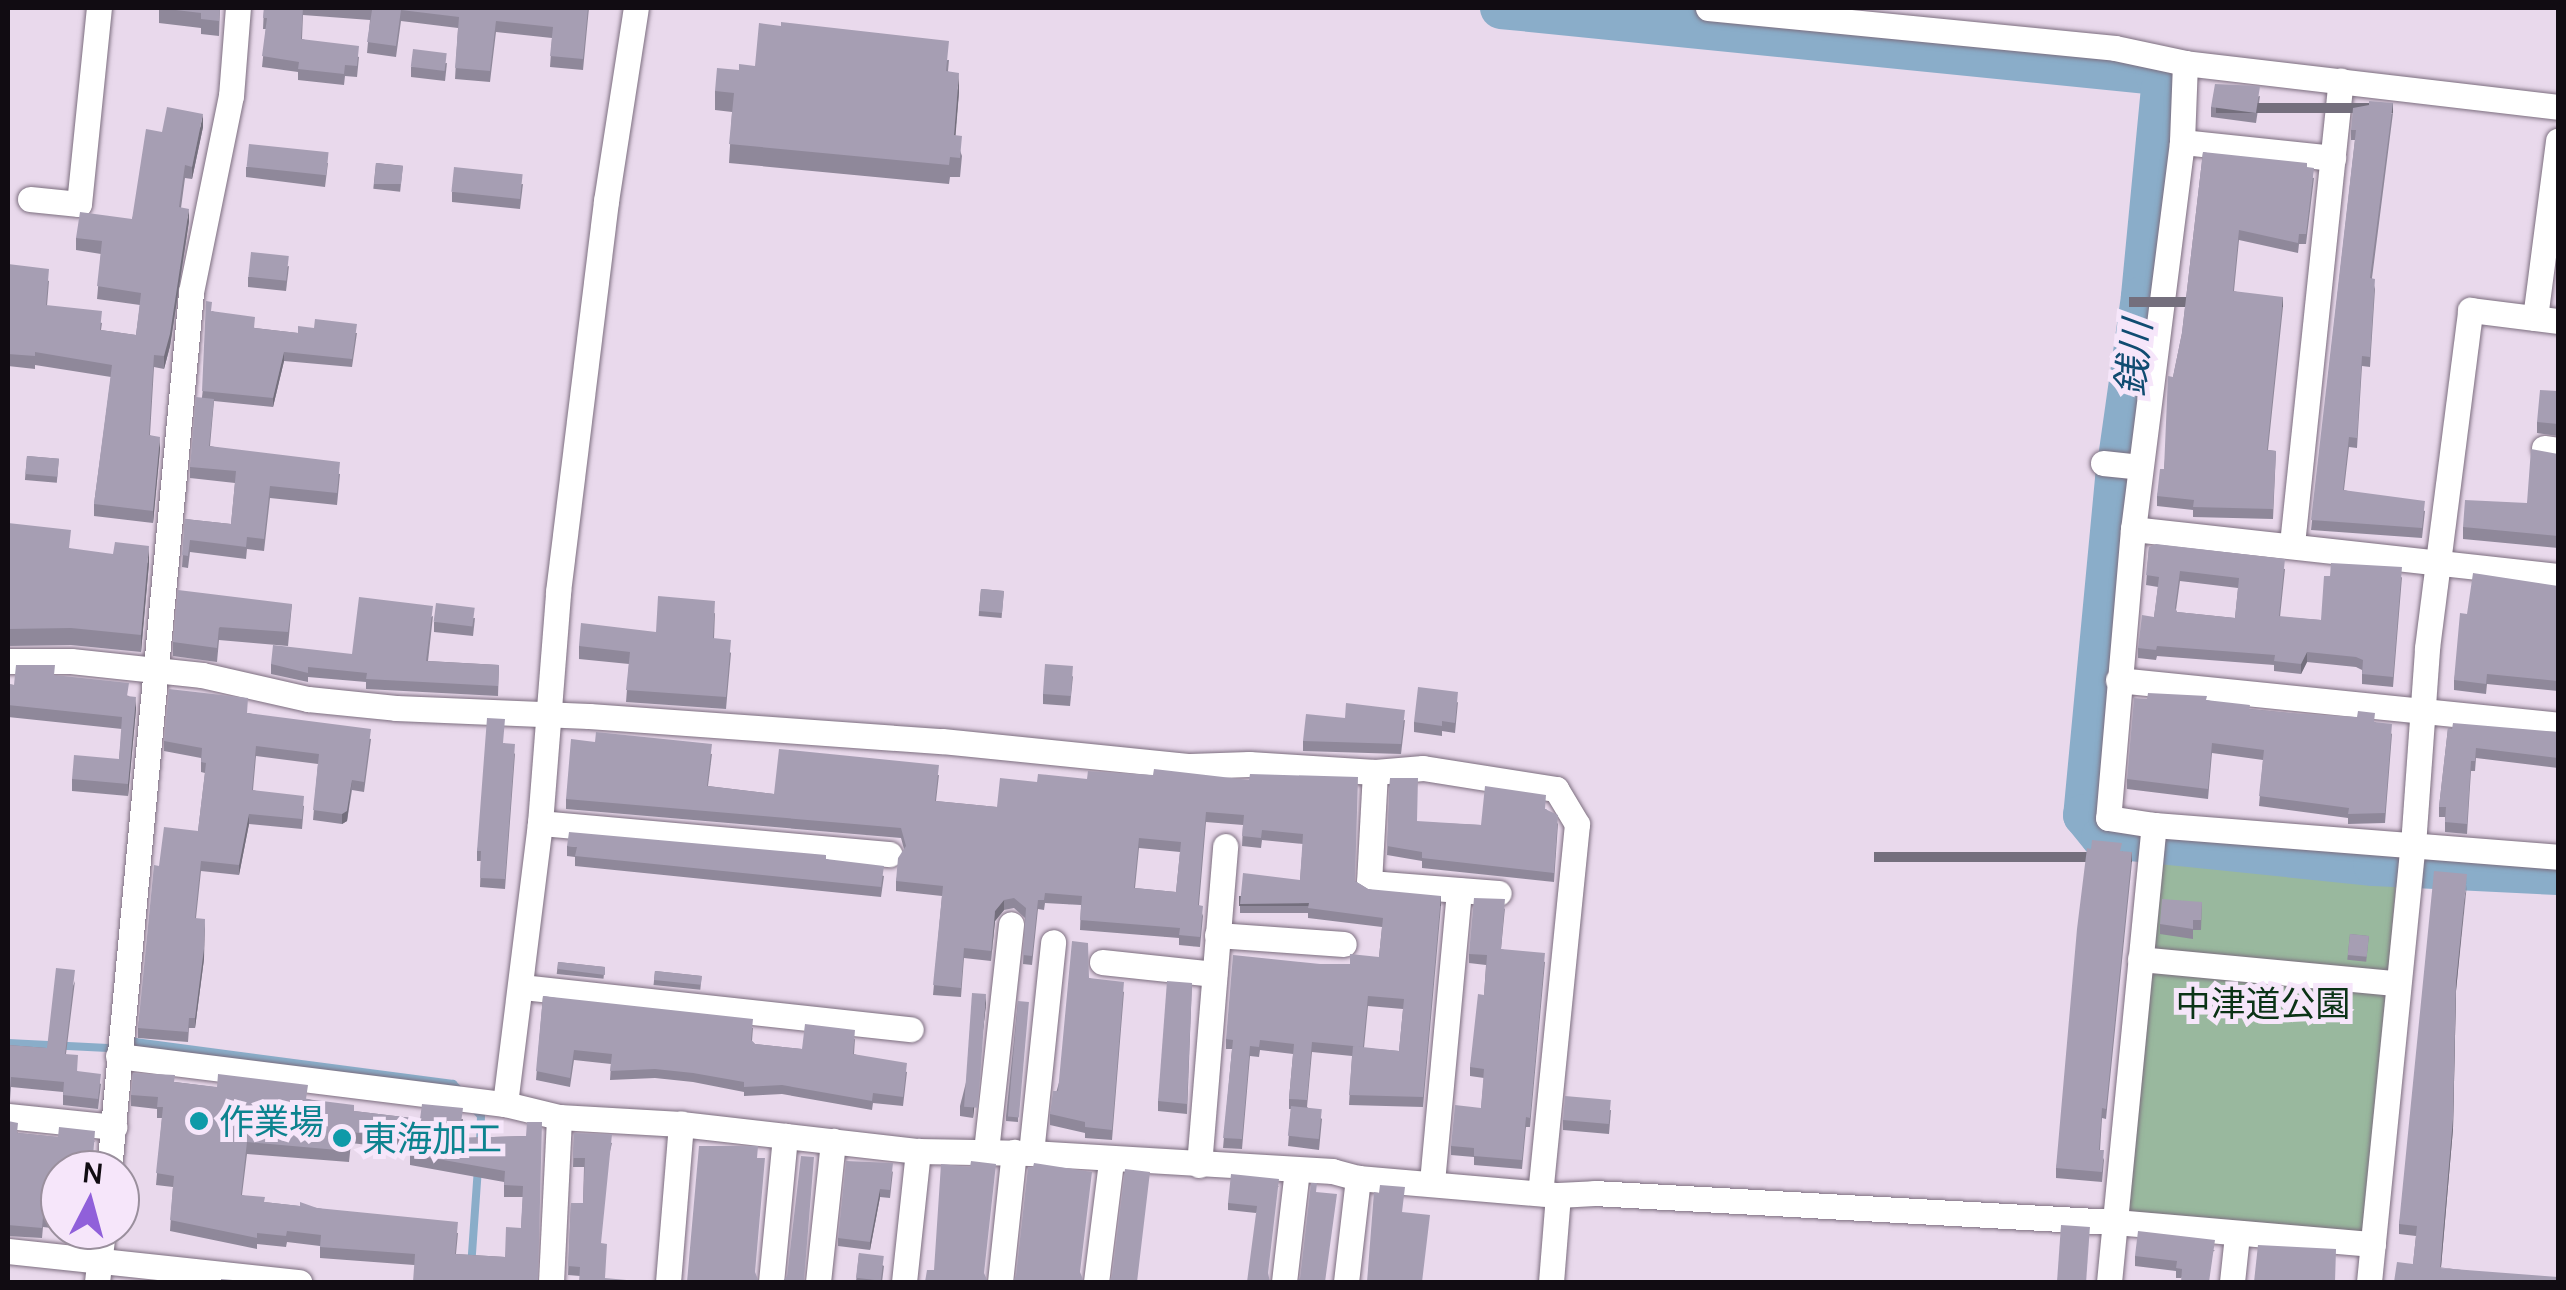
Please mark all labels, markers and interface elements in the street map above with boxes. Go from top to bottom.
water label: 銭川 [2106,318,2160,398]
park label: 中津道公園 [2176,982,2350,1024]
place label: 作業場 [219,1100,324,1142]
marker: 作業場 [188,1110,210,1132]
place label: 東海加工 [362,1117,502,1159]
marker: 東海加工 [331,1127,353,1149]
north arrow [40,1150,140,1250]
text: N [81,1152,105,1192]

